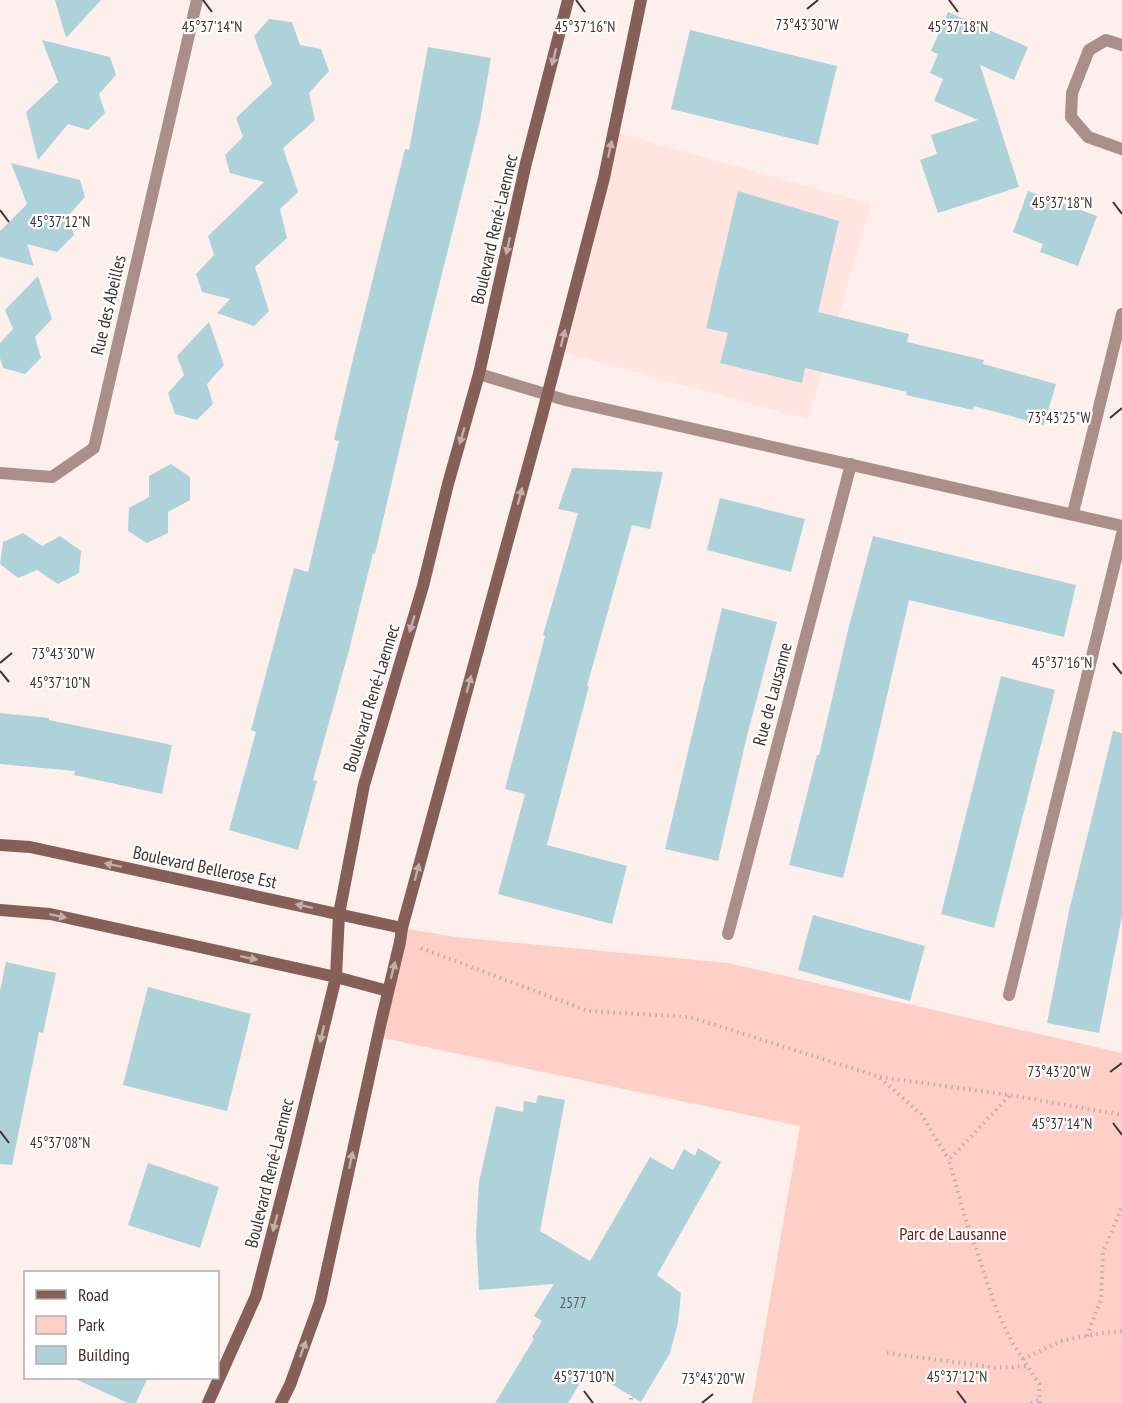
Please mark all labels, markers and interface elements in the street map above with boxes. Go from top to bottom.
text: 73°43'30"W [775,15,839,34]
text: 45°37'14"N [182,17,242,36]
text: 45°37'16"N [555,17,615,36]
text: 45°37'18"N [928,17,988,36]
one-way arrow [549,48,559,66]
one-way arrow [606,139,615,158]
street label: Boulevard René-Laennec [466,151,523,306]
text: 45°37'18"N [1032,193,1092,212]
text: 45°37'12"N [30,212,90,231]
one-way arrow [503,237,512,256]
street label: Rue des Abeilles [85,253,131,357]
one-way arrow [558,329,568,347]
text: 73°43'25"W [1027,408,1091,427]
one-way arrow [457,427,466,445]
one-way arrow [516,487,525,505]
one-way arrow [407,615,416,633]
street label: Boulevard René-Laennec [338,621,405,775]
street label: Rue de Lausanne [747,640,797,748]
text: 73°43'30"W [31,644,95,663]
text: 45°37'16"N [1032,653,1092,672]
text: 45°37'10"N [30,673,90,692]
one-way arrow [464,675,474,693]
street label: Boulevard Bellerose Est [131,841,279,894]
one-way arrow [104,860,122,870]
one-way arrow [413,863,422,881]
one-way arrow [294,901,313,911]
one-way arrow [49,912,68,921]
one-way arrow [239,953,258,963]
one-way arrow [389,961,399,979]
one-way arrow [317,1025,327,1043]
text: 73°43'20"W [1027,1062,1091,1081]
street label: Boulevard René-Laennec [239,1095,299,1250]
text: 45°37'14"N [1032,1114,1092,1133]
text: 45°37'08"N [30,1133,90,1152]
one-way arrow [347,1151,356,1170]
one-way arrow [270,1214,279,1232]
park label: Parc de Lausanne [899,1222,1007,1245]
legend [24,1271,219,1379]
text: Road [78,1283,109,1306]
house number: 2577 [559,1293,587,1312]
text: Park [78,1313,105,1336]
one-way arrow [298,1340,308,1358]
text: Building [78,1343,130,1366]
text: 45°37'10"N [554,1367,614,1386]
text: 45°37'12"N [927,1367,987,1386]
text: 73°43'20"W [681,1369,745,1388]

